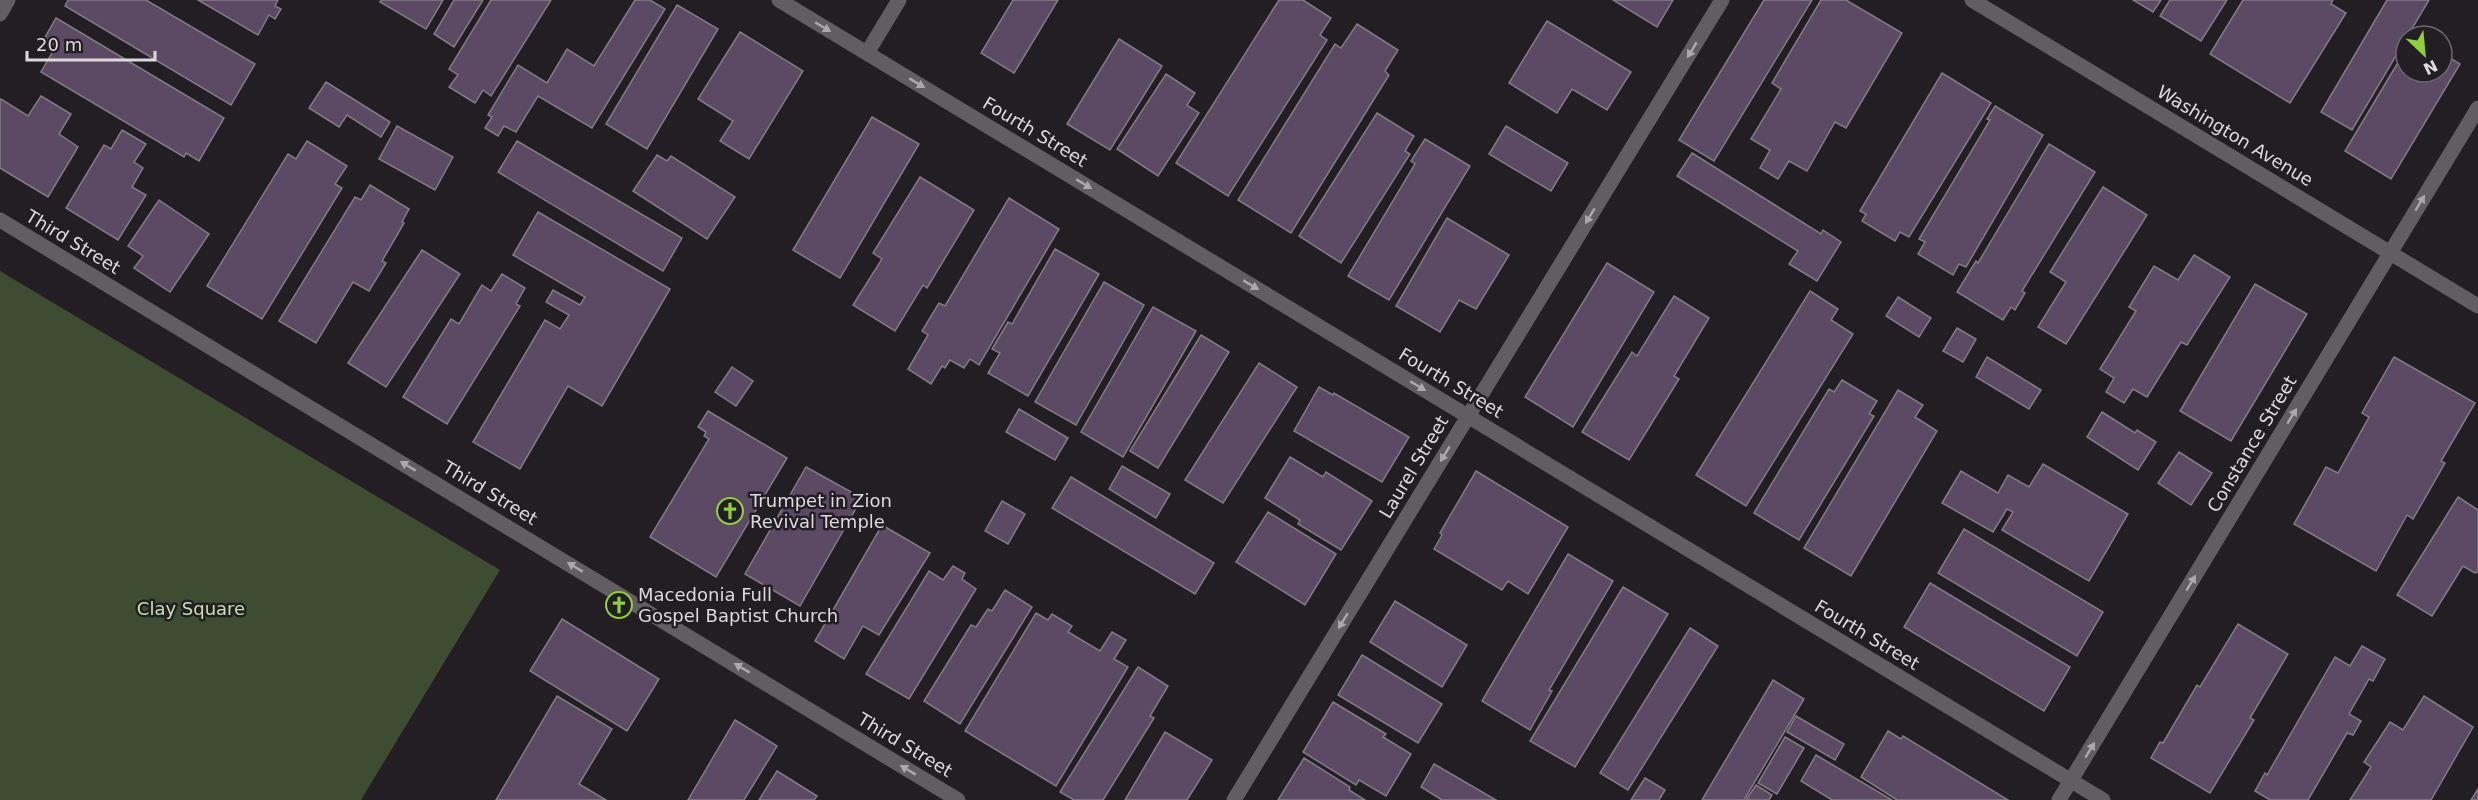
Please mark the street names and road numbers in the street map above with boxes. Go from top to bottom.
street label: Washington Avenue [2153,81,2317,191]
street label: Fourth Street [979,92,1091,171]
street label: Third Street [21,205,124,278]
street label: Fourth Street [1395,343,1507,422]
street label: Constance Street [2203,372,2301,516]
street label: Laurel Street [1375,412,1452,522]
street label: Third Street [438,456,541,529]
street label: Fourth Street [1811,595,1923,674]
street label: Third Street [853,708,956,781]

